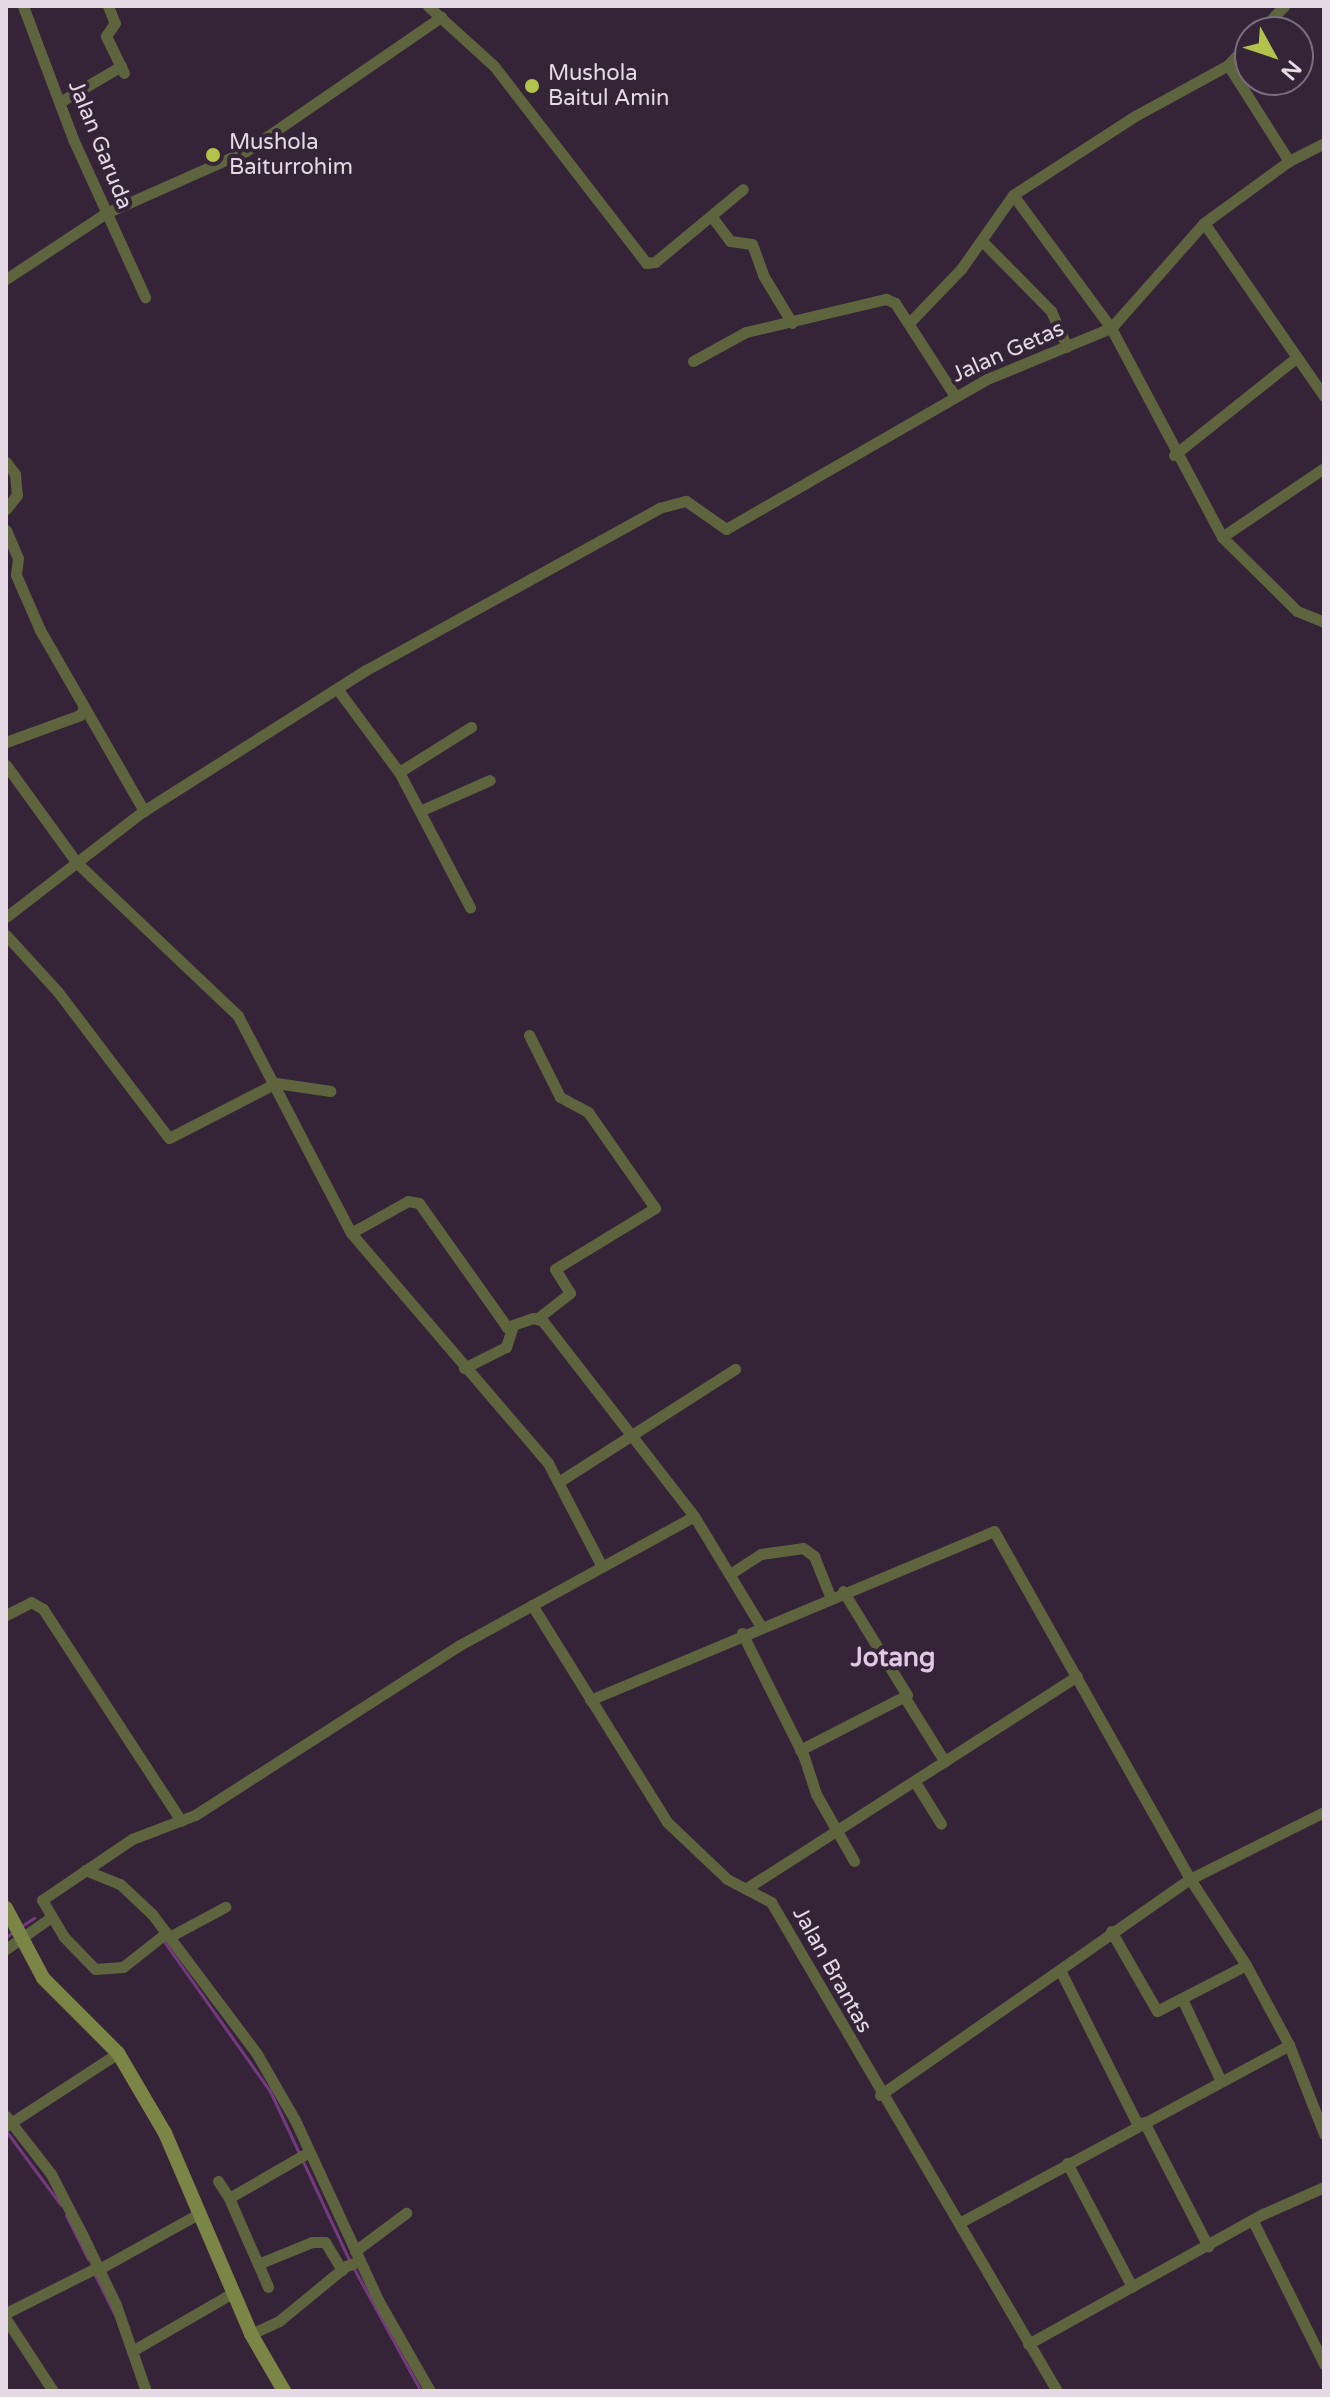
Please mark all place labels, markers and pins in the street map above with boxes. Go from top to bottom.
place label: Mushola Baitul Amin [548,60,669,112]
marker: Mushola Baitul Amin [523,77,541,95]
place label: Mushola Baiturrohim [229,129,353,180]
marker: Mushola Baiturrohim [204,146,222,164]

